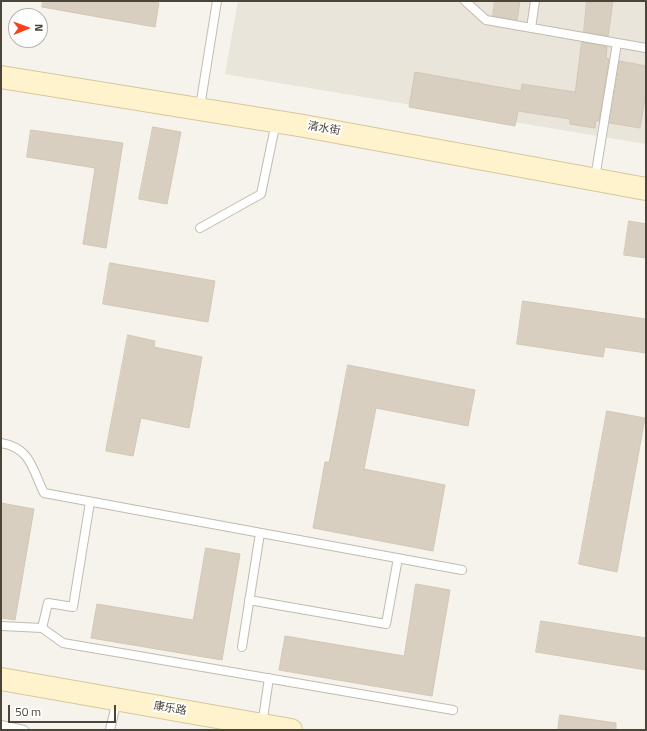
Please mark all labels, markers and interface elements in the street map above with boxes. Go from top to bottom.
north arrow [8,8,48,48]
text: N [31,24,47,32]
street label: 清水街 [307,120,341,138]
scale bar [10,697,118,723]
street label: 康乐路 [153,700,187,718]
text: 50 m [15,702,41,721]

